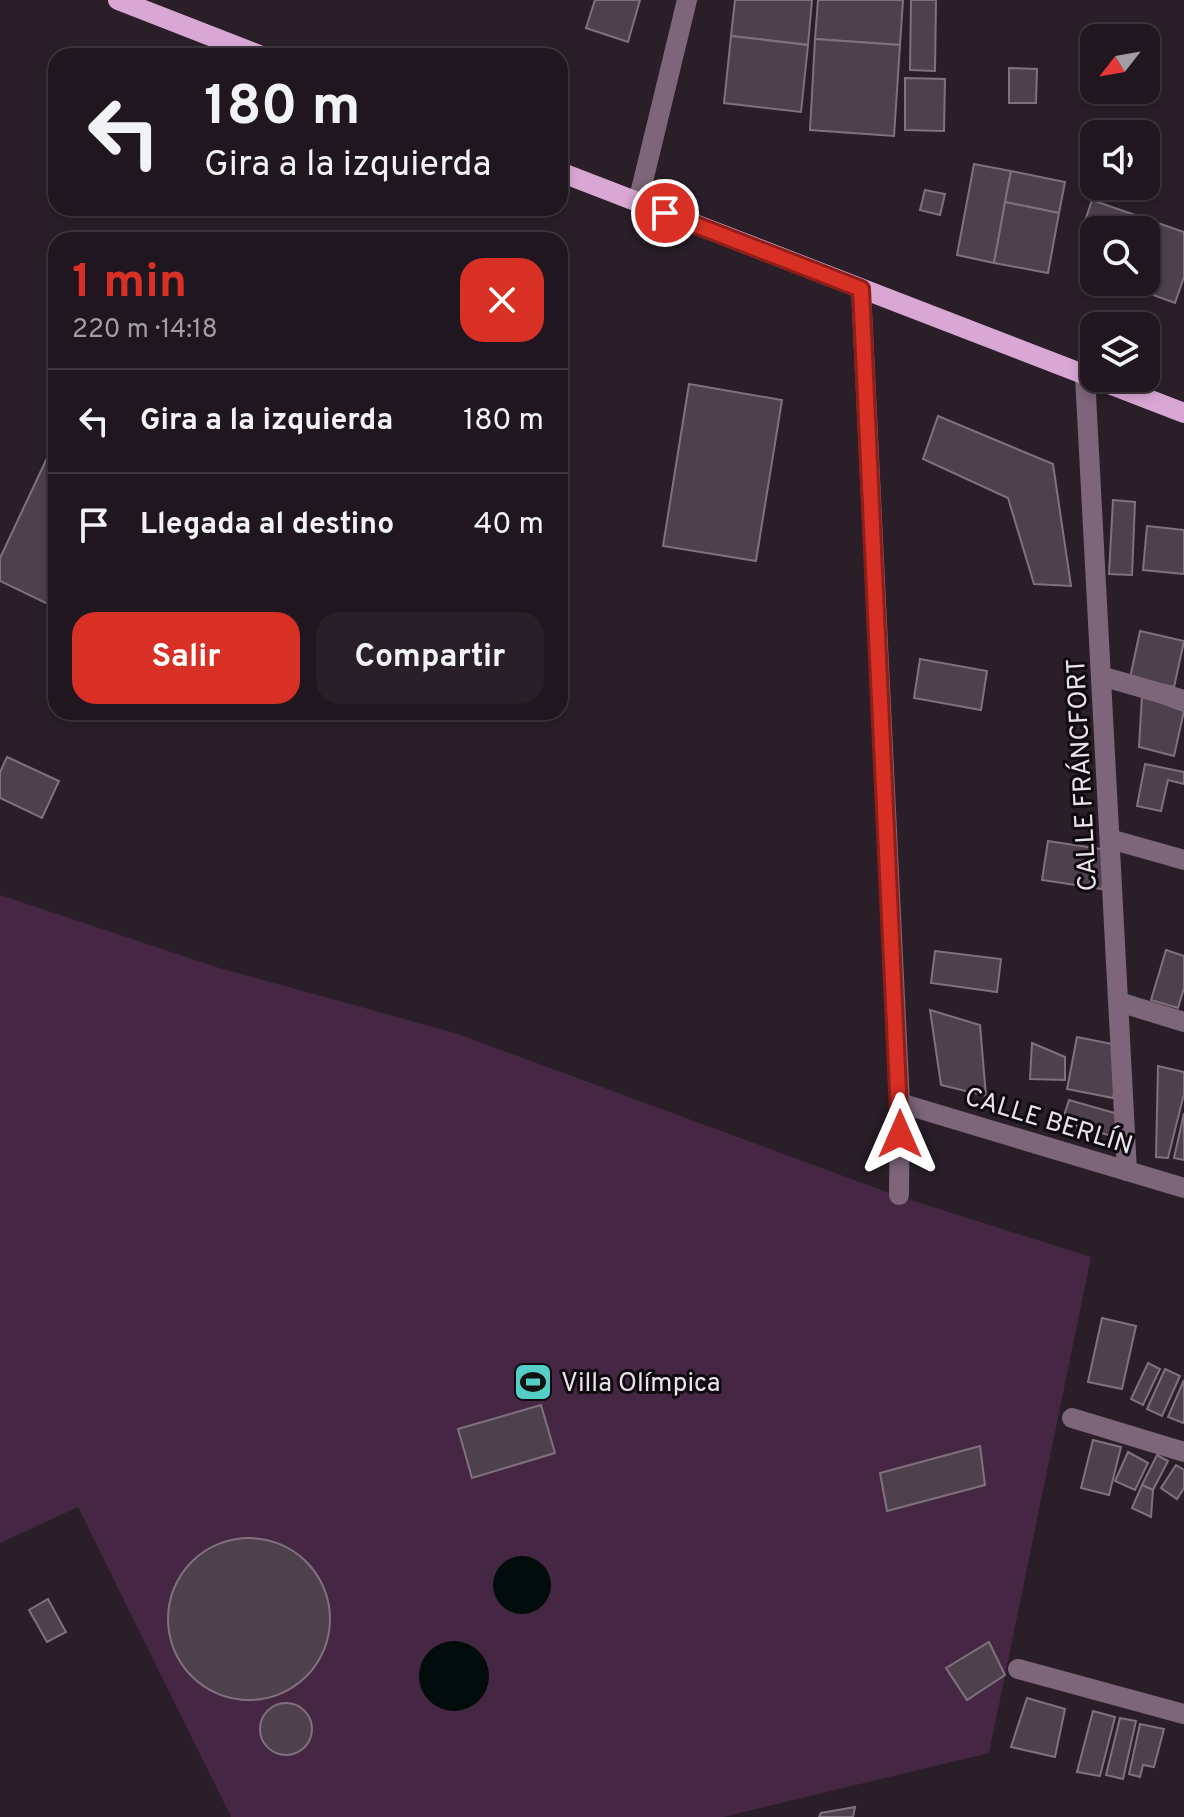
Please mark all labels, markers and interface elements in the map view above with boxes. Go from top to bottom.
north arrow [1080,24,1160,104]
map controls [1080,24,1160,392]
text: 180 m [204,74,361,144]
icon: left [72,80,176,184]
button: sound [1080,120,1160,200]
text: Gira a la izquierda [204,143,491,189]
pin [631,179,699,247]
icon: arrive [643,191,687,235]
button: search [1080,216,1160,296]
text: 1 min [72,254,187,314]
button: close [460,258,544,342]
button: layers [1080,312,1160,392]
text: 220 m · 14:18 [72,314,218,347]
icon: left [72,399,116,443]
text: Gira a la izquierda [140,403,393,440]
text: 180 m [463,403,544,440]
icon: arrive [72,503,116,547]
text: Llegada al destino [140,507,394,544]
text: 40 m [474,507,544,544]
button: Salir [72,612,300,704]
button: Compartir [316,612,544,704]
street label: CALLE FRÁNCFORT [1059,658,1106,892]
street label: CALLE BERLÍN [960,1079,1137,1164]
position arrow [858,1092,942,1176]
sports icon: Villa Olímpica [512,1361,554,1403]
place label: Villa Olímpica [561,1368,720,1401]

